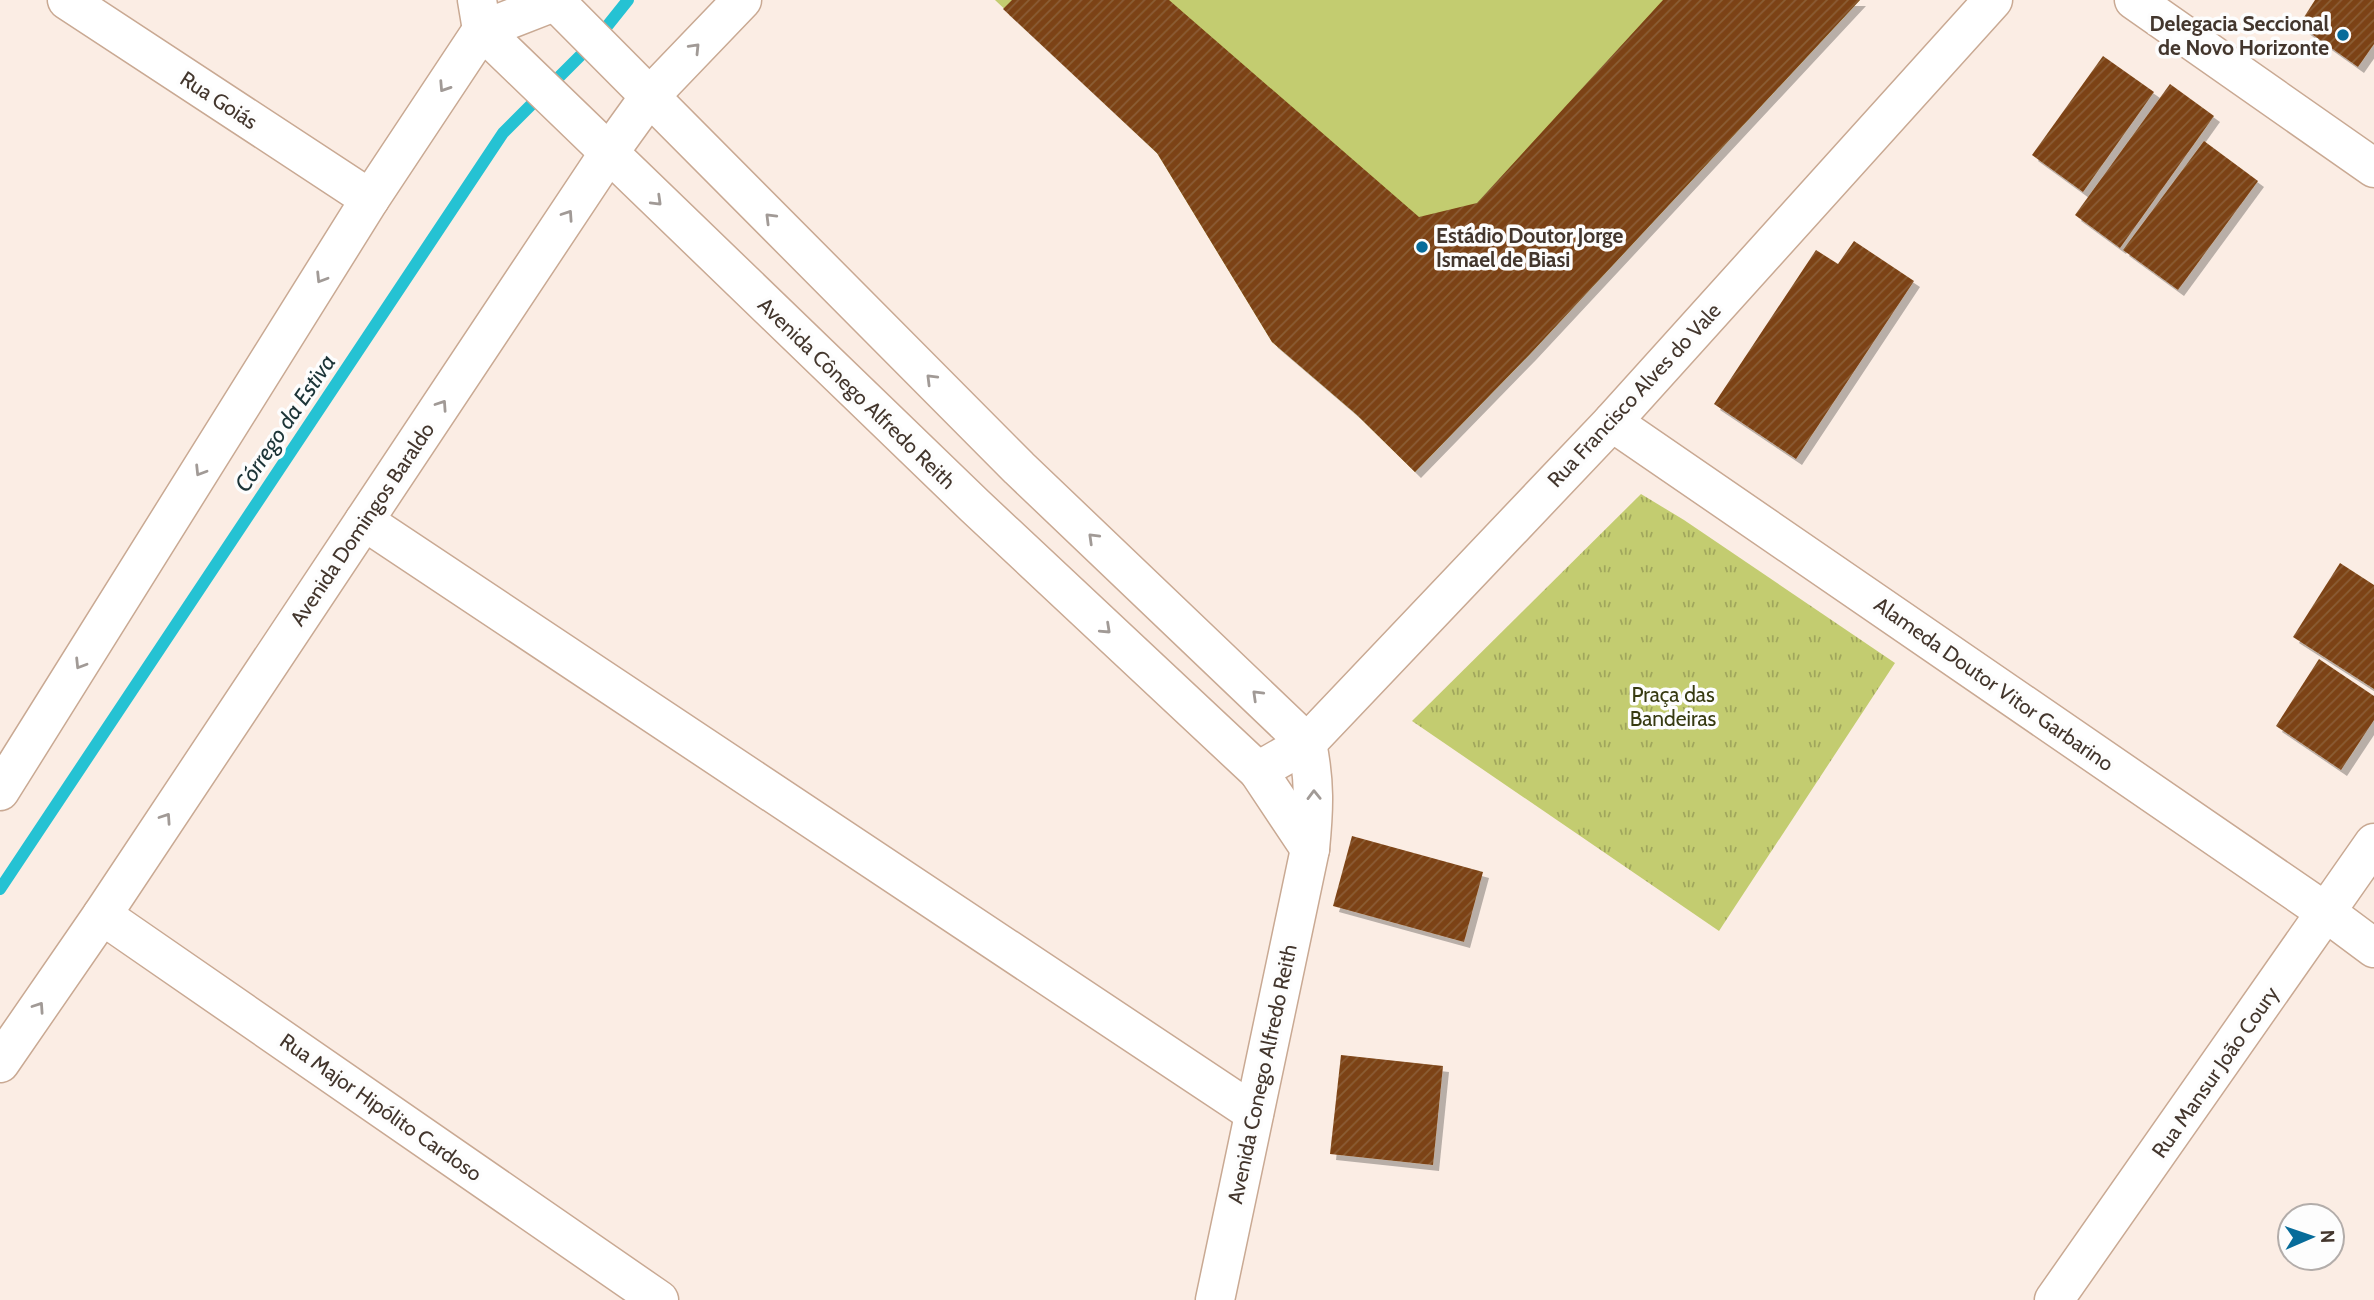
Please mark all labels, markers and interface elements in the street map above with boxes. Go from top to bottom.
place label: Delegacia Seccional de Novo Horizonte [2150,11,2329,60]
marker: Delegacia Seccional de Novo Horizonte [2335,27,2351,43]
one-way arrow [687,43,700,56]
street label: Rua Goiás [176,66,263,134]
one-way arrow [440,79,452,92]
one-way arrow [649,193,662,206]
one-way arrow [559,210,572,223]
one-way arrow [765,213,778,226]
place label: Estádio Doutor Jorge Ismael de Biasi [1436,223,1624,272]
marker: Estádio Doutor Jorge Ismael de Biasi [1414,239,1430,255]
one-way arrow [316,270,329,283]
street label: Avenida Cônego Alfredo Reith [753,292,961,494]
street label: Rua Francisco Alves do Vale [1542,298,1726,492]
water label: Córrego da Estiva [229,349,341,497]
one-way arrow [926,374,939,387]
one-way arrow [433,399,446,412]
street label: Avenida Domingos Baraldo [285,418,439,630]
one-way arrow [196,463,209,476]
one-way arrow [1088,534,1101,547]
street label: Alameda Doutor Vitor Garbarino [1870,592,2118,776]
one-way arrow [1098,620,1111,633]
one-way arrow [75,656,88,669]
park label: Praça das Bandeiras [1630,682,1717,731]
one-way arrow [1253,691,1266,704]
one-way arrow [1306,790,1322,800]
one-way arrow [158,813,170,826]
street label: Avenida Conego Alfredo Reith [1222,942,1302,1206]
street label: Rua Mansur João Coury [2146,981,2284,1162]
one-way arrow [31,1001,44,1014]
street label: Rua Major Hipólito Cardoso [275,1028,487,1187]
north arrow [2276,1202,2346,1272]
text: N [2316,1229,2339,1244]

